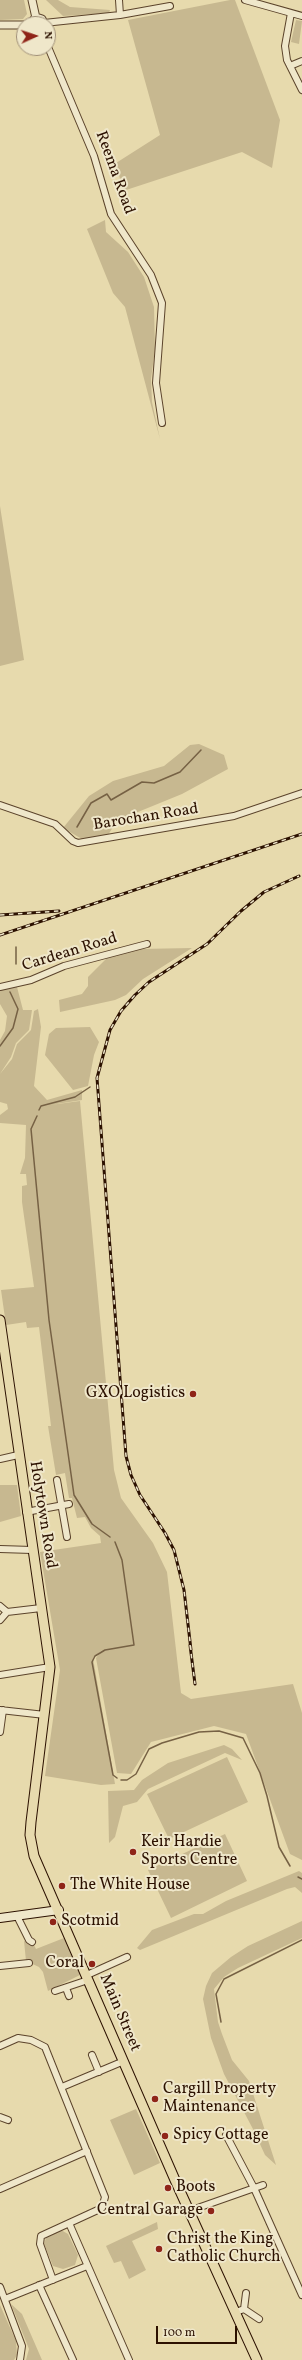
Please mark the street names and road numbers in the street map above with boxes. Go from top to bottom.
street label: Reema Road [90,129,138,217]
street label: Barochan Road [92,800,200,836]
street label: Cardean Road [20,929,120,977]
street label: Holytown Road [24,1460,60,1570]
street label: Main Street [94,1971,144,2055]

